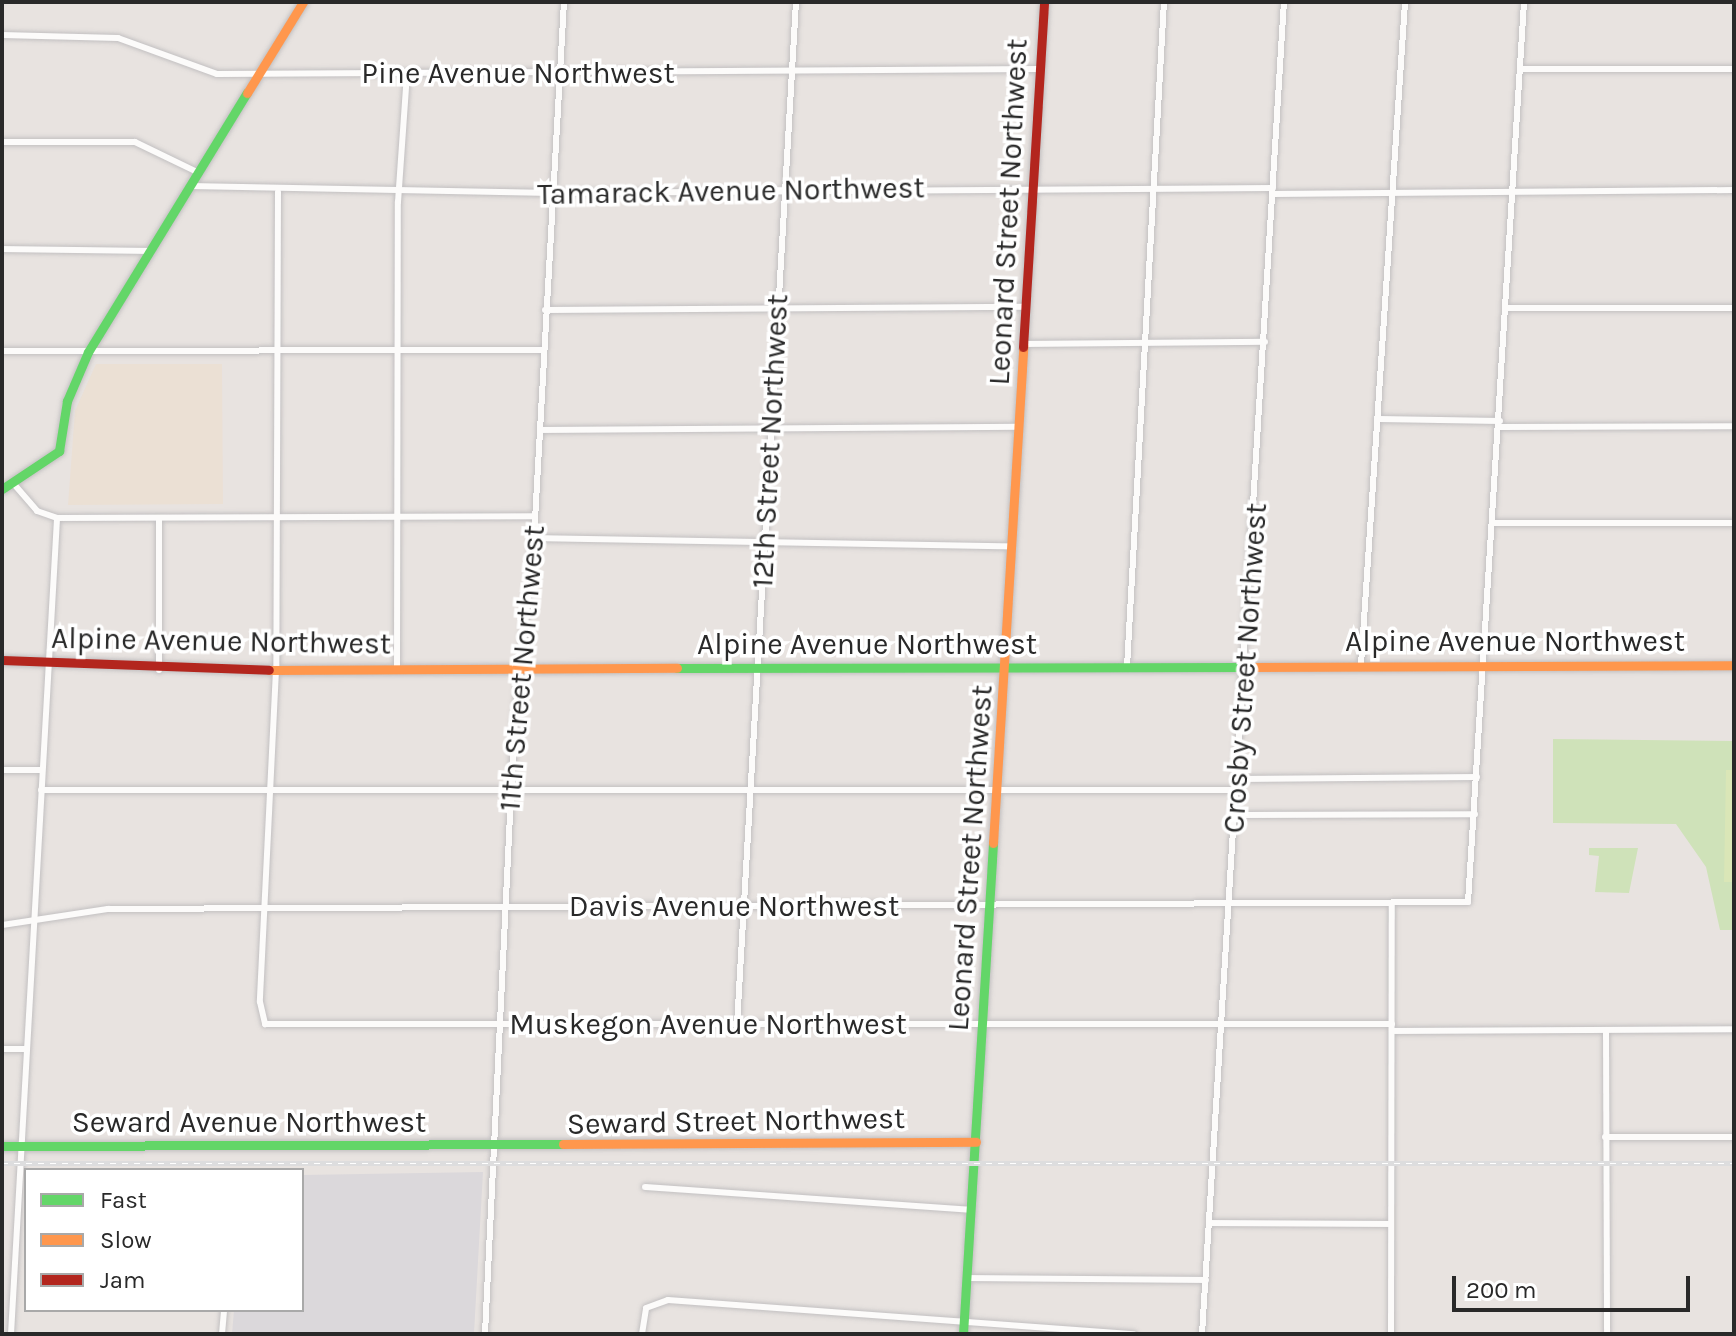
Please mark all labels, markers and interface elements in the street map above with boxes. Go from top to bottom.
street label: Leonard Street Northwest [981,38,1035,386]
street label: Pine Avenue Northwest [361,55,675,91]
street label: Tamarack Avenue Northwest [537,170,925,212]
street label: 12th Street Northwest [744,293,796,589]
street label: Crosby Street Northwest [1215,502,1275,834]
street label: 11th Street Northwest [492,523,552,813]
street label: Alpine Avenue Northwest [51,620,391,662]
street label: Alpine Avenue Northwest [1345,623,1685,659]
street label: Alpine Avenue Northwest [697,626,1037,662]
street label: Leonard Street Northwest [940,684,1000,1032]
street label: Davis Avenue Northwest [569,888,899,924]
street label: Muskegon Avenue Northwest [509,1006,907,1042]
street label: Seward Street Northwest [567,1100,905,1142]
street label: Seward Avenue Northwest [72,1104,426,1140]
legend [24,1168,304,1312]
text: Fast [100,1186,147,1214]
text: Slow [100,1226,152,1254]
scale bar [1456,1260,1694,1310]
text: Jam [100,1266,145,1294]
text: 200 m [1466,1276,1537,1304]

